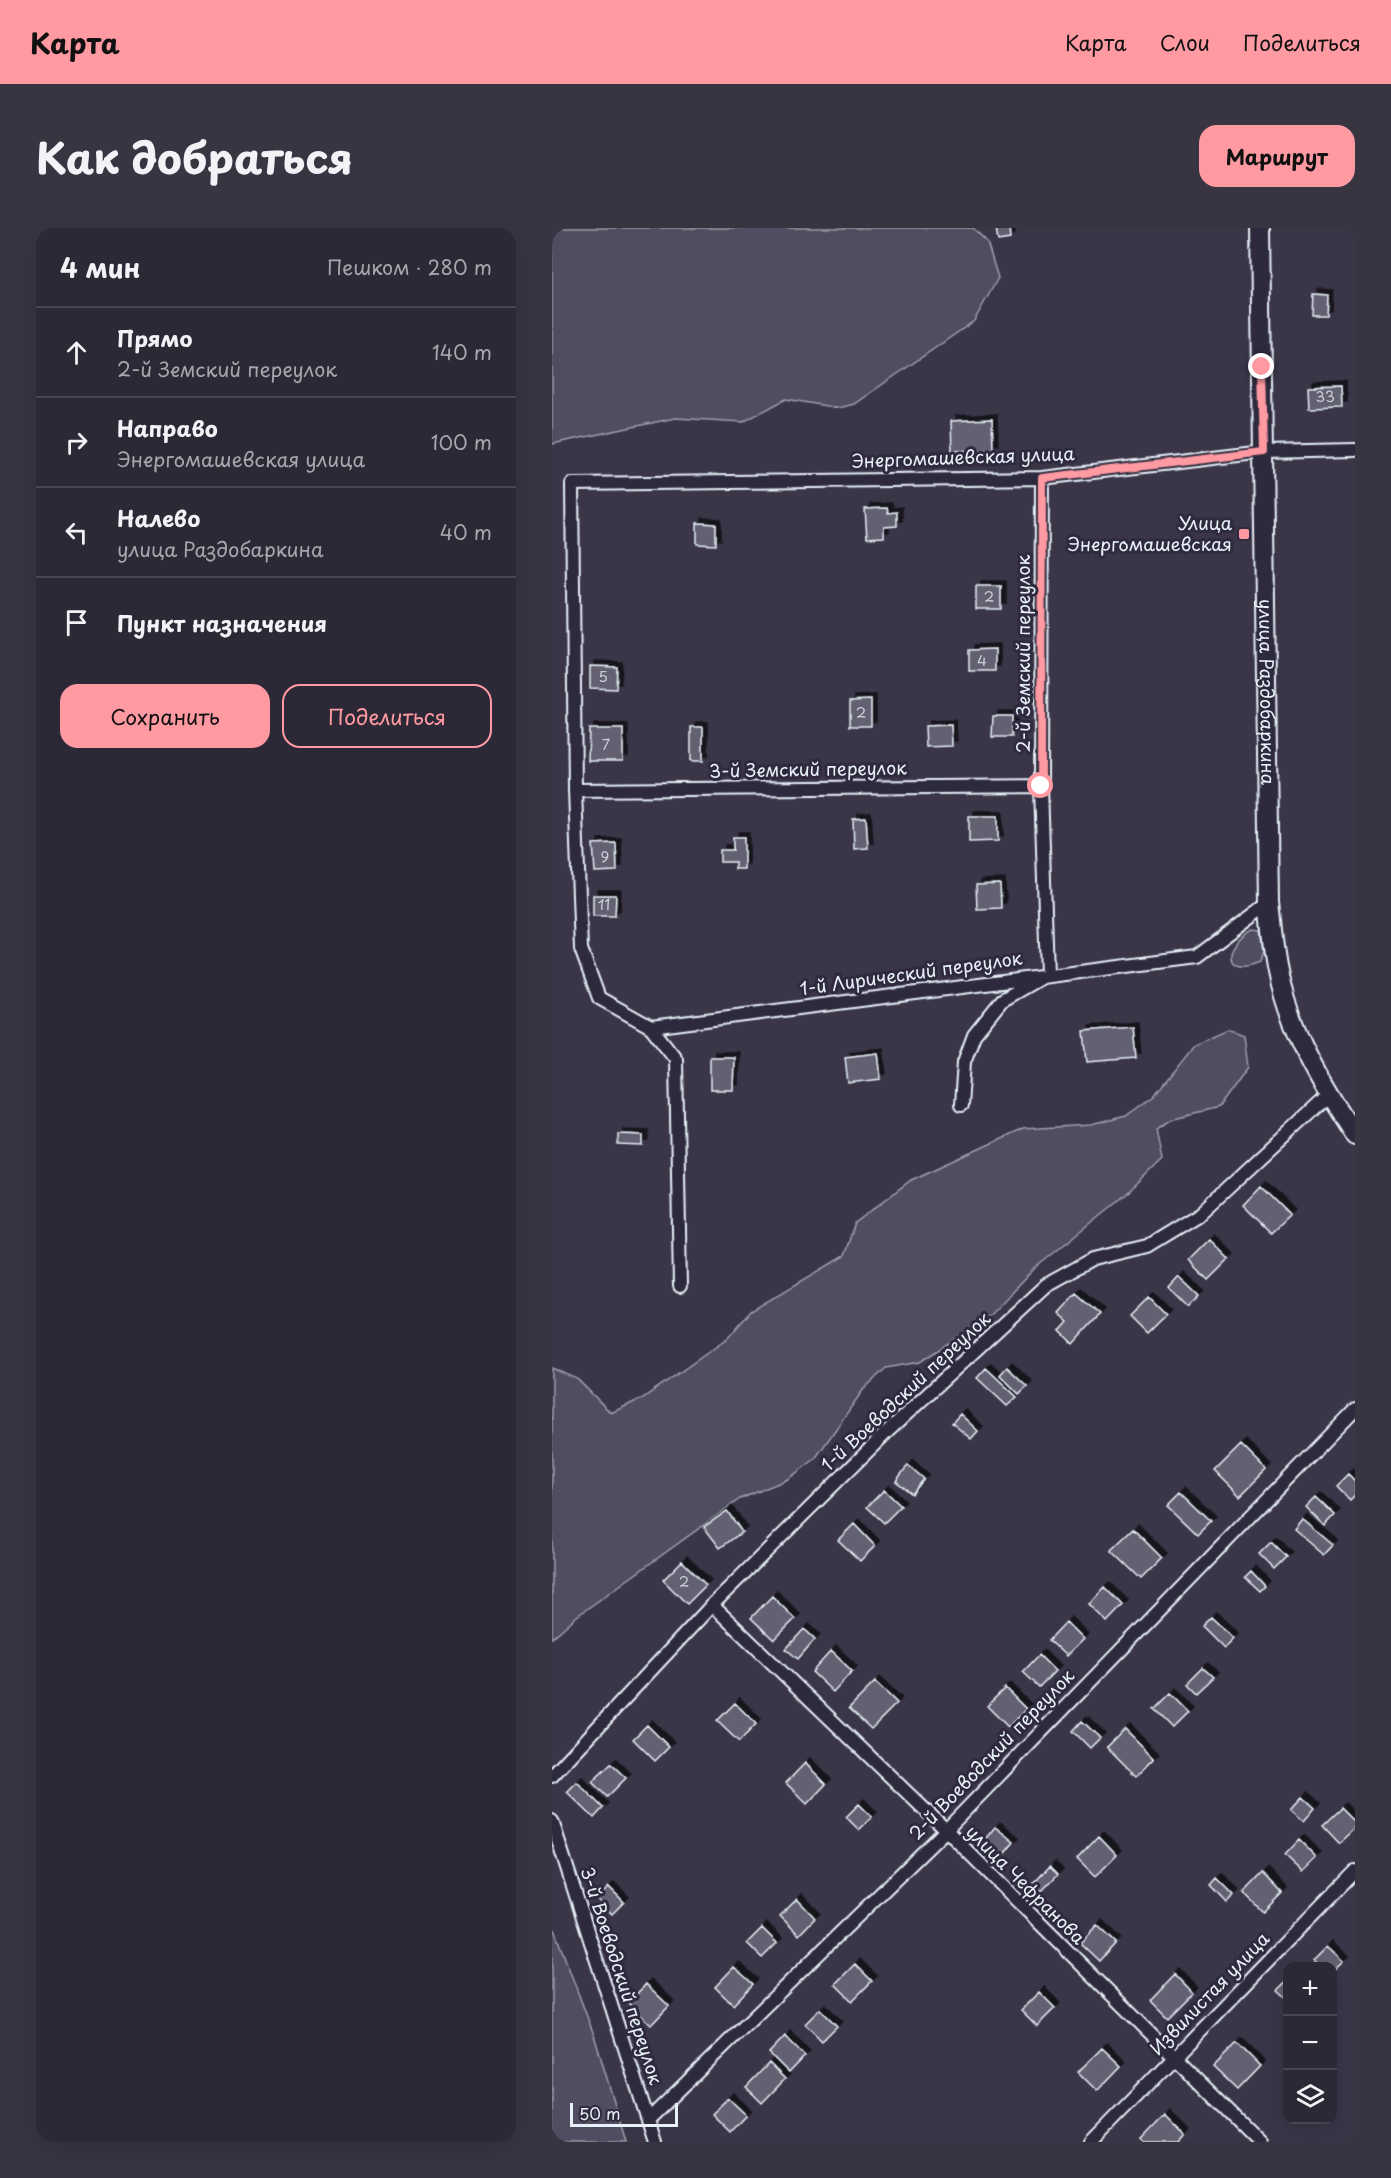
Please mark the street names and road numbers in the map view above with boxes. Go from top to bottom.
street label: Энергомашевская улица [851,439,1076,474]
street label: 2-й Земский переулок [1009,555,1036,753]
street label: улица Раздобаркина [1253,599,1282,786]
street label: 3-й Земский переулок [709,753,907,784]
street label: 1-й Лирический переулок [798,943,1024,1001]
street label: 1-й Воеводский переулок [814,1305,996,1477]
street label: 2-й Воеводский переулок [902,1662,1080,1845]
street label: улица Чефранова [960,1818,1092,1950]
street label: 3-й Воеводский переулок [574,1863,670,2088]
street label: Извилистая улица [1143,1925,1275,2061]

